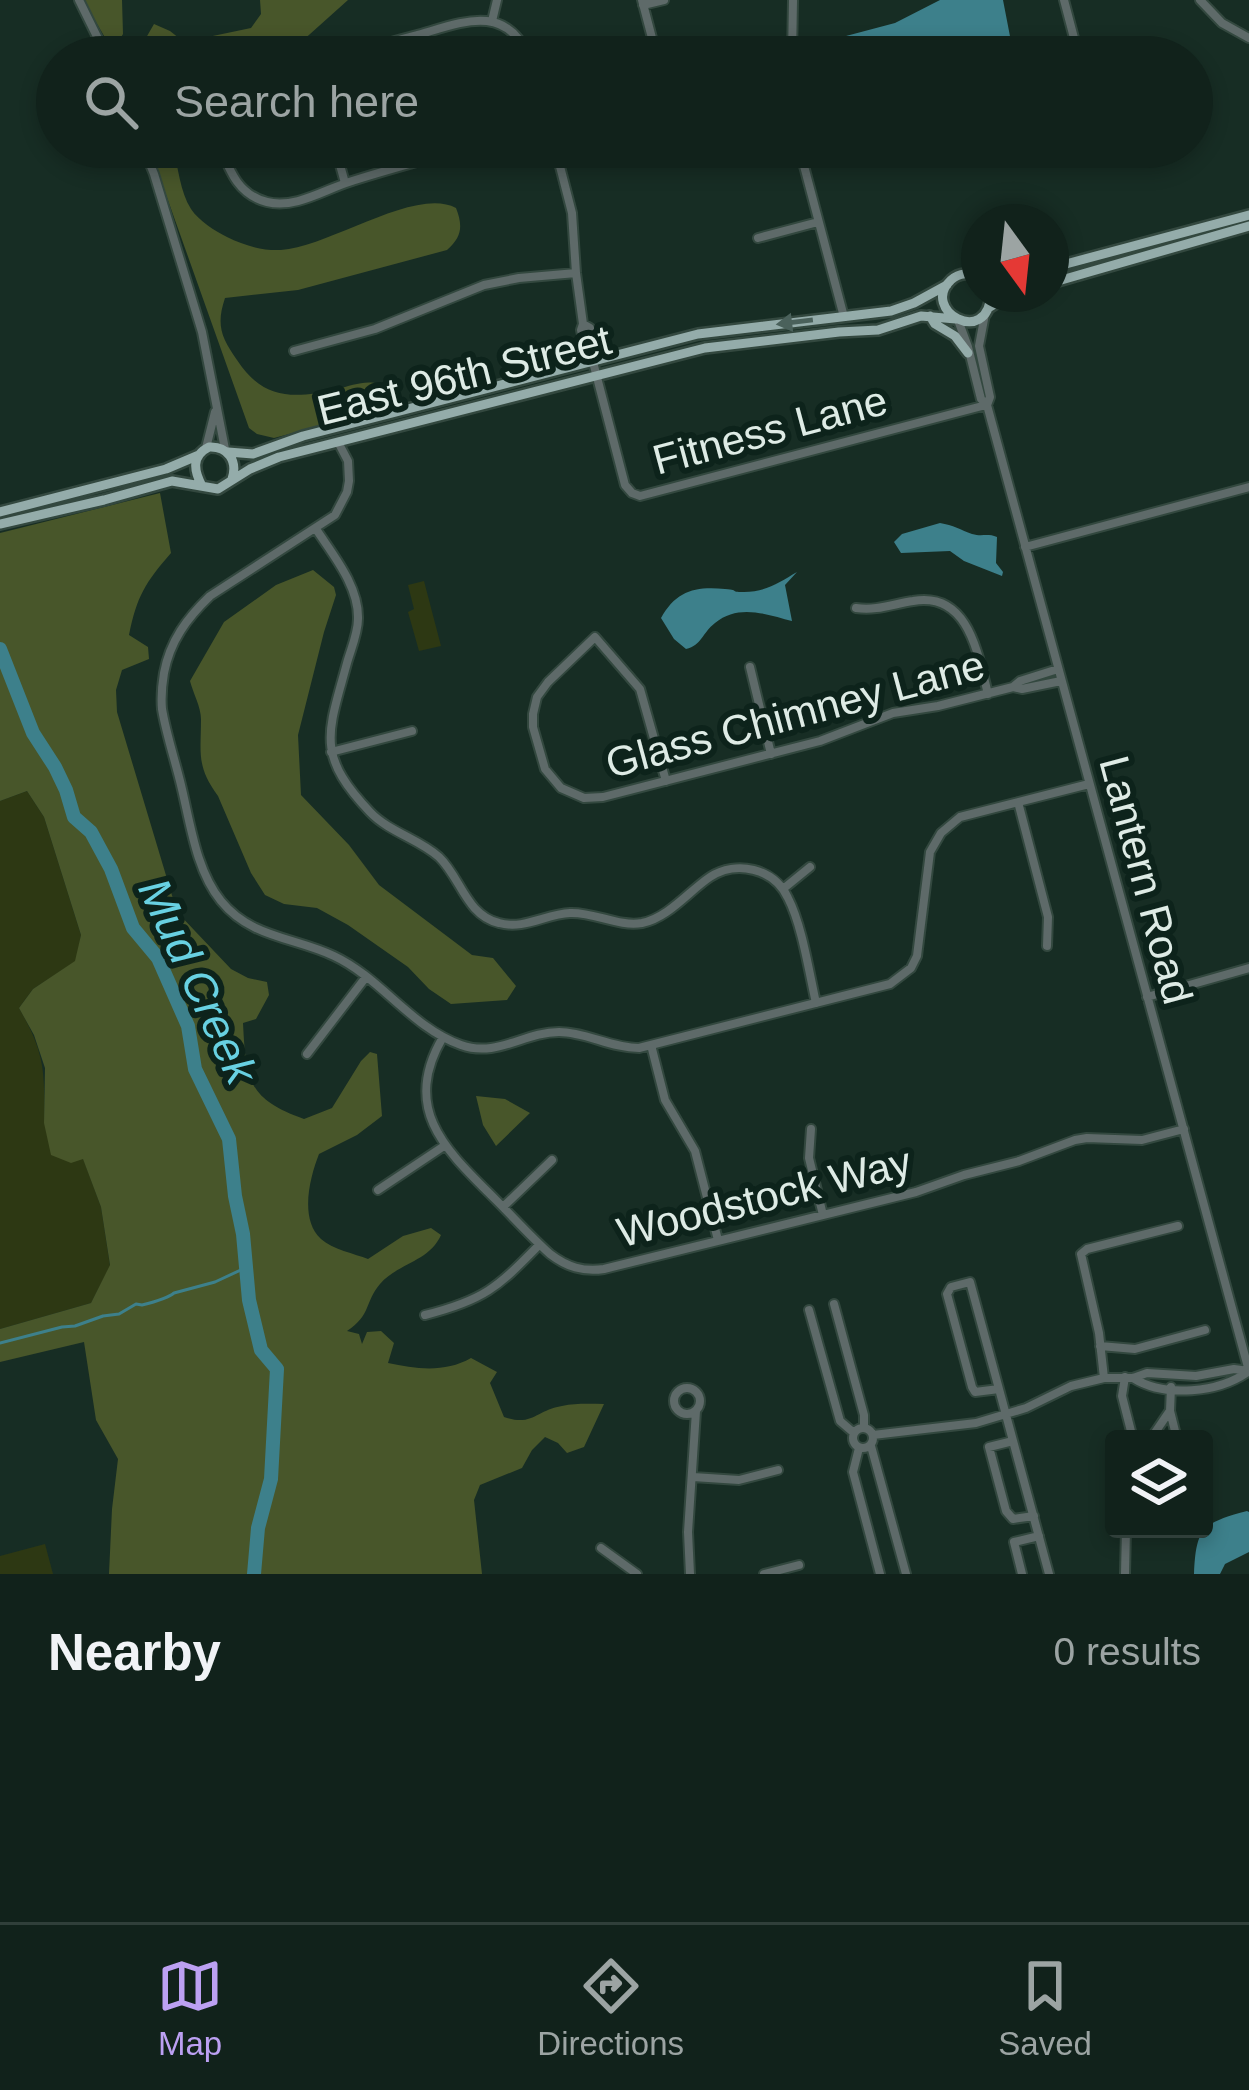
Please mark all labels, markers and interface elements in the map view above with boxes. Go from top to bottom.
search box [36,36,1213,168]
icon: search [78,69,144,135]
text: Search here [174,76,419,127]
north arrow [961,204,1069,312]
one-way arrow [776,313,813,332]
street label: East 96th Street [312,316,616,434]
street label: Fitness Lane [648,376,892,484]
street label: Glass Chimney Lane [601,641,989,787]
street label: Lantern Road [1090,751,1202,1009]
water label: Mud Creek [128,870,269,1094]
street label: Woodstock Way [612,1138,916,1256]
map controls [1105,1430,1213,1538]
button: layers [1105,1430,1213,1538]
text: Nearby [48,1624,221,1681]
text: 0 results [1054,1630,1201,1673]
tab: Map [157,1953,223,2063]
tab: Directions [537,1953,684,2063]
tab: Saved [998,1953,1092,2063]

